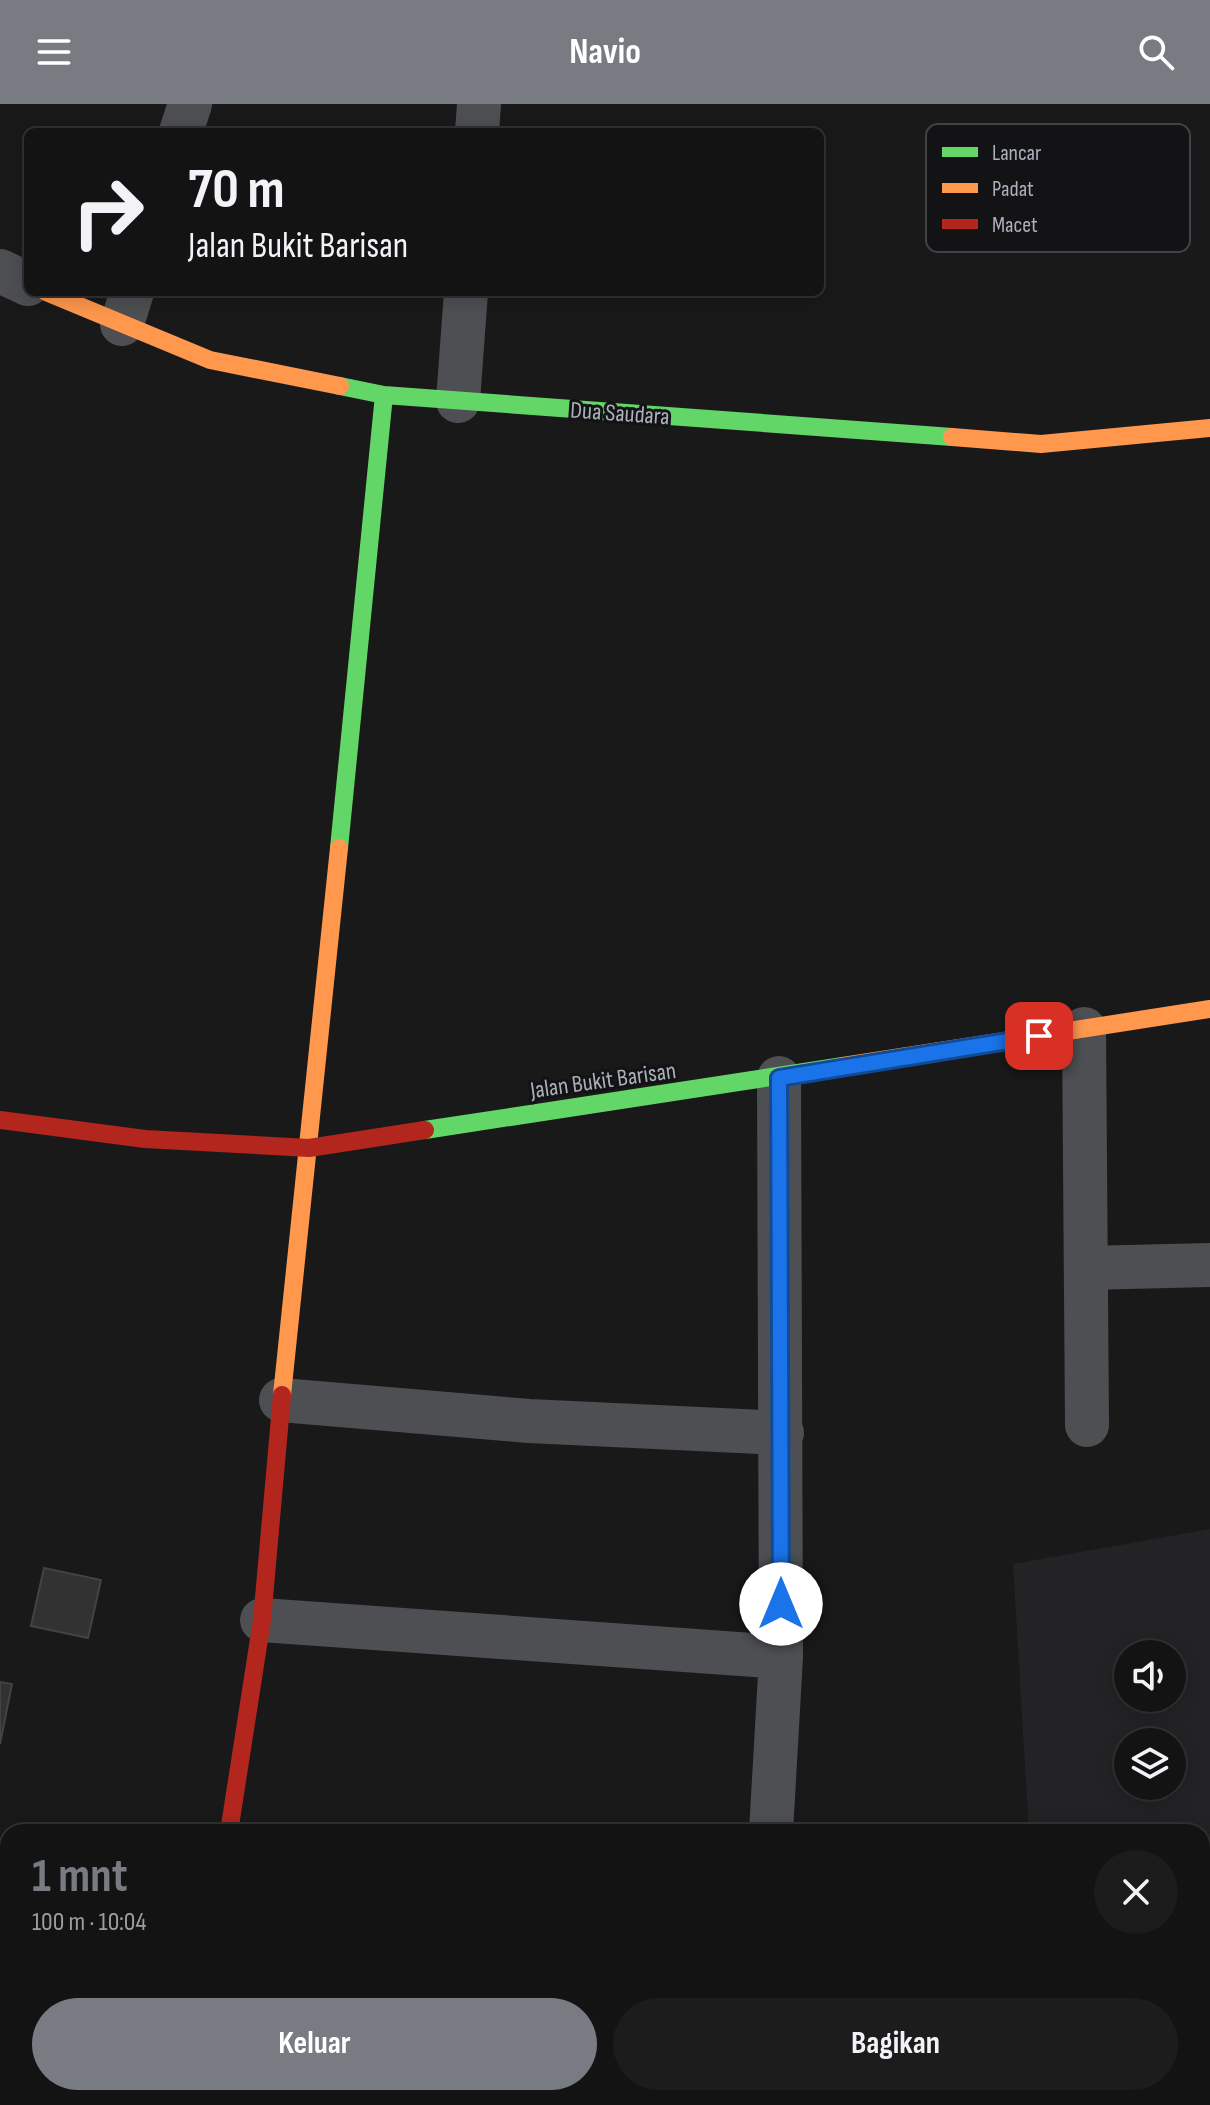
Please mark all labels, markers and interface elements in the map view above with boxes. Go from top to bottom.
icon: menu [32,30,76,74]
icon: search [1134,30,1178,74]
text: Navio [569,31,641,74]
legend [926,124,1190,252]
text: Lancar [992,140,1041,167]
text: 70 m [188,157,285,224]
icon: right [56,160,160,264]
text: Padat [992,176,1034,203]
text: Macet [992,212,1038,239]
text: Jalan Bukit Barisan [188,225,408,268]
street label: Dua Saudara [569,396,671,431]
pin [1005,1002,1073,1070]
icon: arrive [1017,1014,1061,1058]
street label: Jalan Bukit Barisan [527,1056,678,1105]
position arrow [739,1562,823,1646]
map controls [1114,1640,1186,1800]
button: sound [1114,1640,1186,1712]
button: layers [1114,1728,1186,1800]
text: 1 mnt [32,1848,128,1905]
button: close [1094,1850,1178,1934]
text: 100 m · 10:04 [32,1907,146,1938]
button: Keluar [32,1998,597,2090]
button: Bagikan [613,1998,1178,2090]

